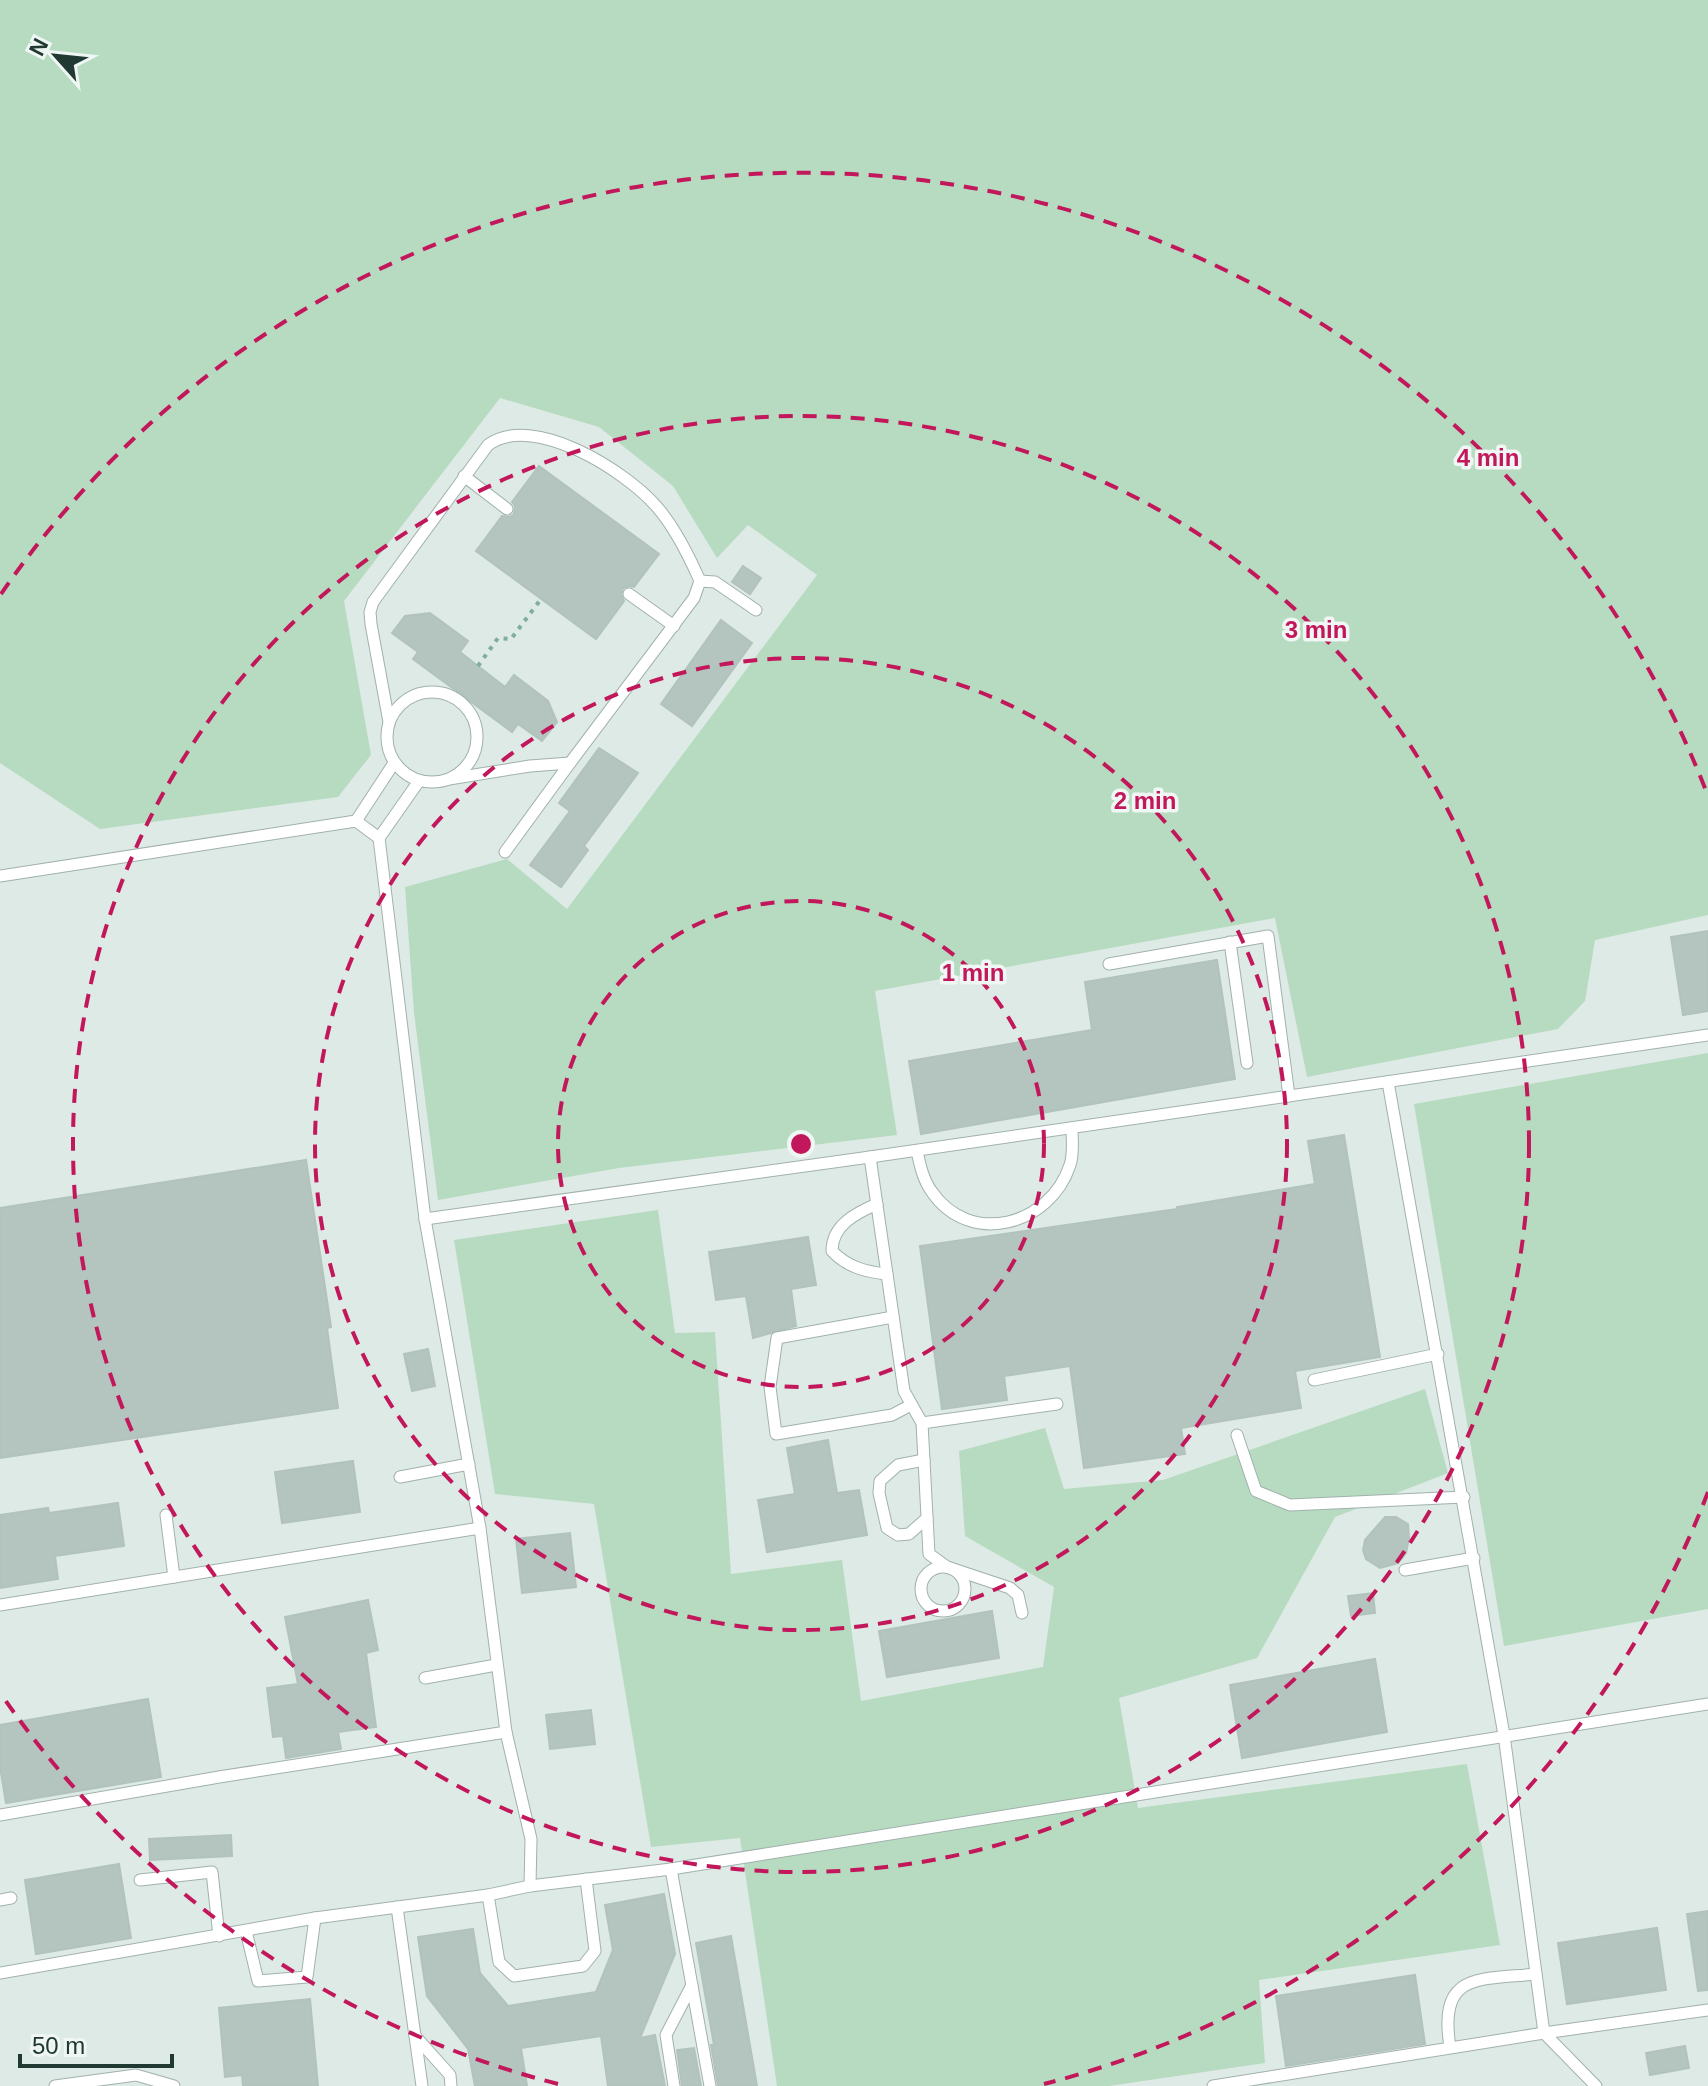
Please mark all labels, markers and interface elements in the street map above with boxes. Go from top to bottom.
north arrow [16,16,96,96]
text: N [24,34,53,60]
text: 4 min [1457,444,1519,471]
text: 3 min [1285,616,1347,643]
text: 2 min [1114,787,1176,814]
text: 1 min [942,959,1004,986]
centre of rings [787,1130,815,1158]
scale bar [20,2018,172,2068]
text: 50 m [32,2032,85,2059]

